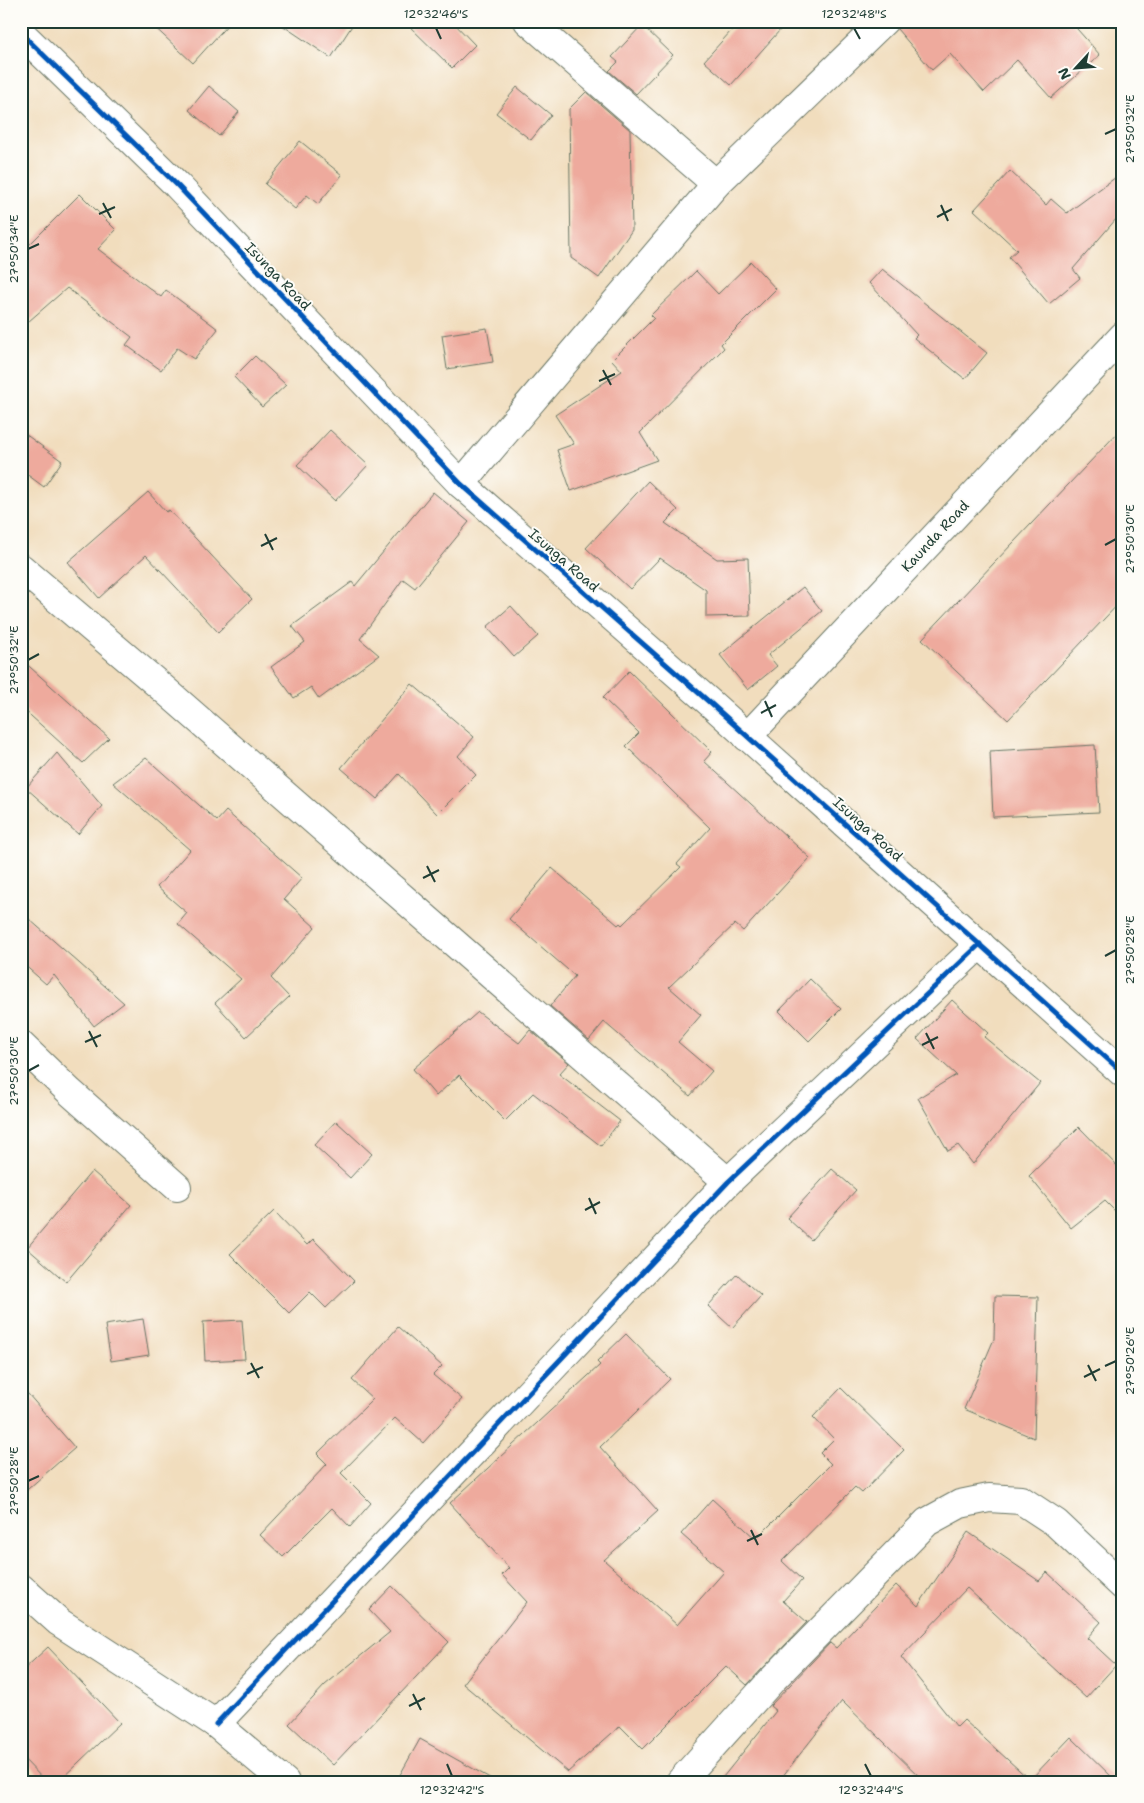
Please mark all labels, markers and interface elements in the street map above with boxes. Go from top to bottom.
text: 12°32'46"S [404,6,469,22]
text: 12°32'48"S [821,6,887,22]
north arrow [1052,42,1102,92]
text: N [1054,65,1075,83]
text: 27°50'32"E [1122,95,1138,163]
text: 27°50'34"E [6,214,22,284]
street label: Isunga Road [241,238,315,314]
street label: Kaunda Road [897,496,973,576]
text: 27°50'30"E [1122,504,1138,574]
street label: Isunga Road [525,524,603,596]
text: 27°50'32"E [6,626,22,694]
street label: Isunga Road [829,793,907,865]
text: 27°50'28"E [1122,915,1138,985]
text: 27°50'30"E [6,1036,22,1106]
text: 27°50'26"E [1122,1327,1138,1395]
text: 27°50'28"E [6,1446,22,1516]
text: 12°32'42"S [420,1782,485,1798]
text: 12°32'44"S [838,1782,904,1798]

